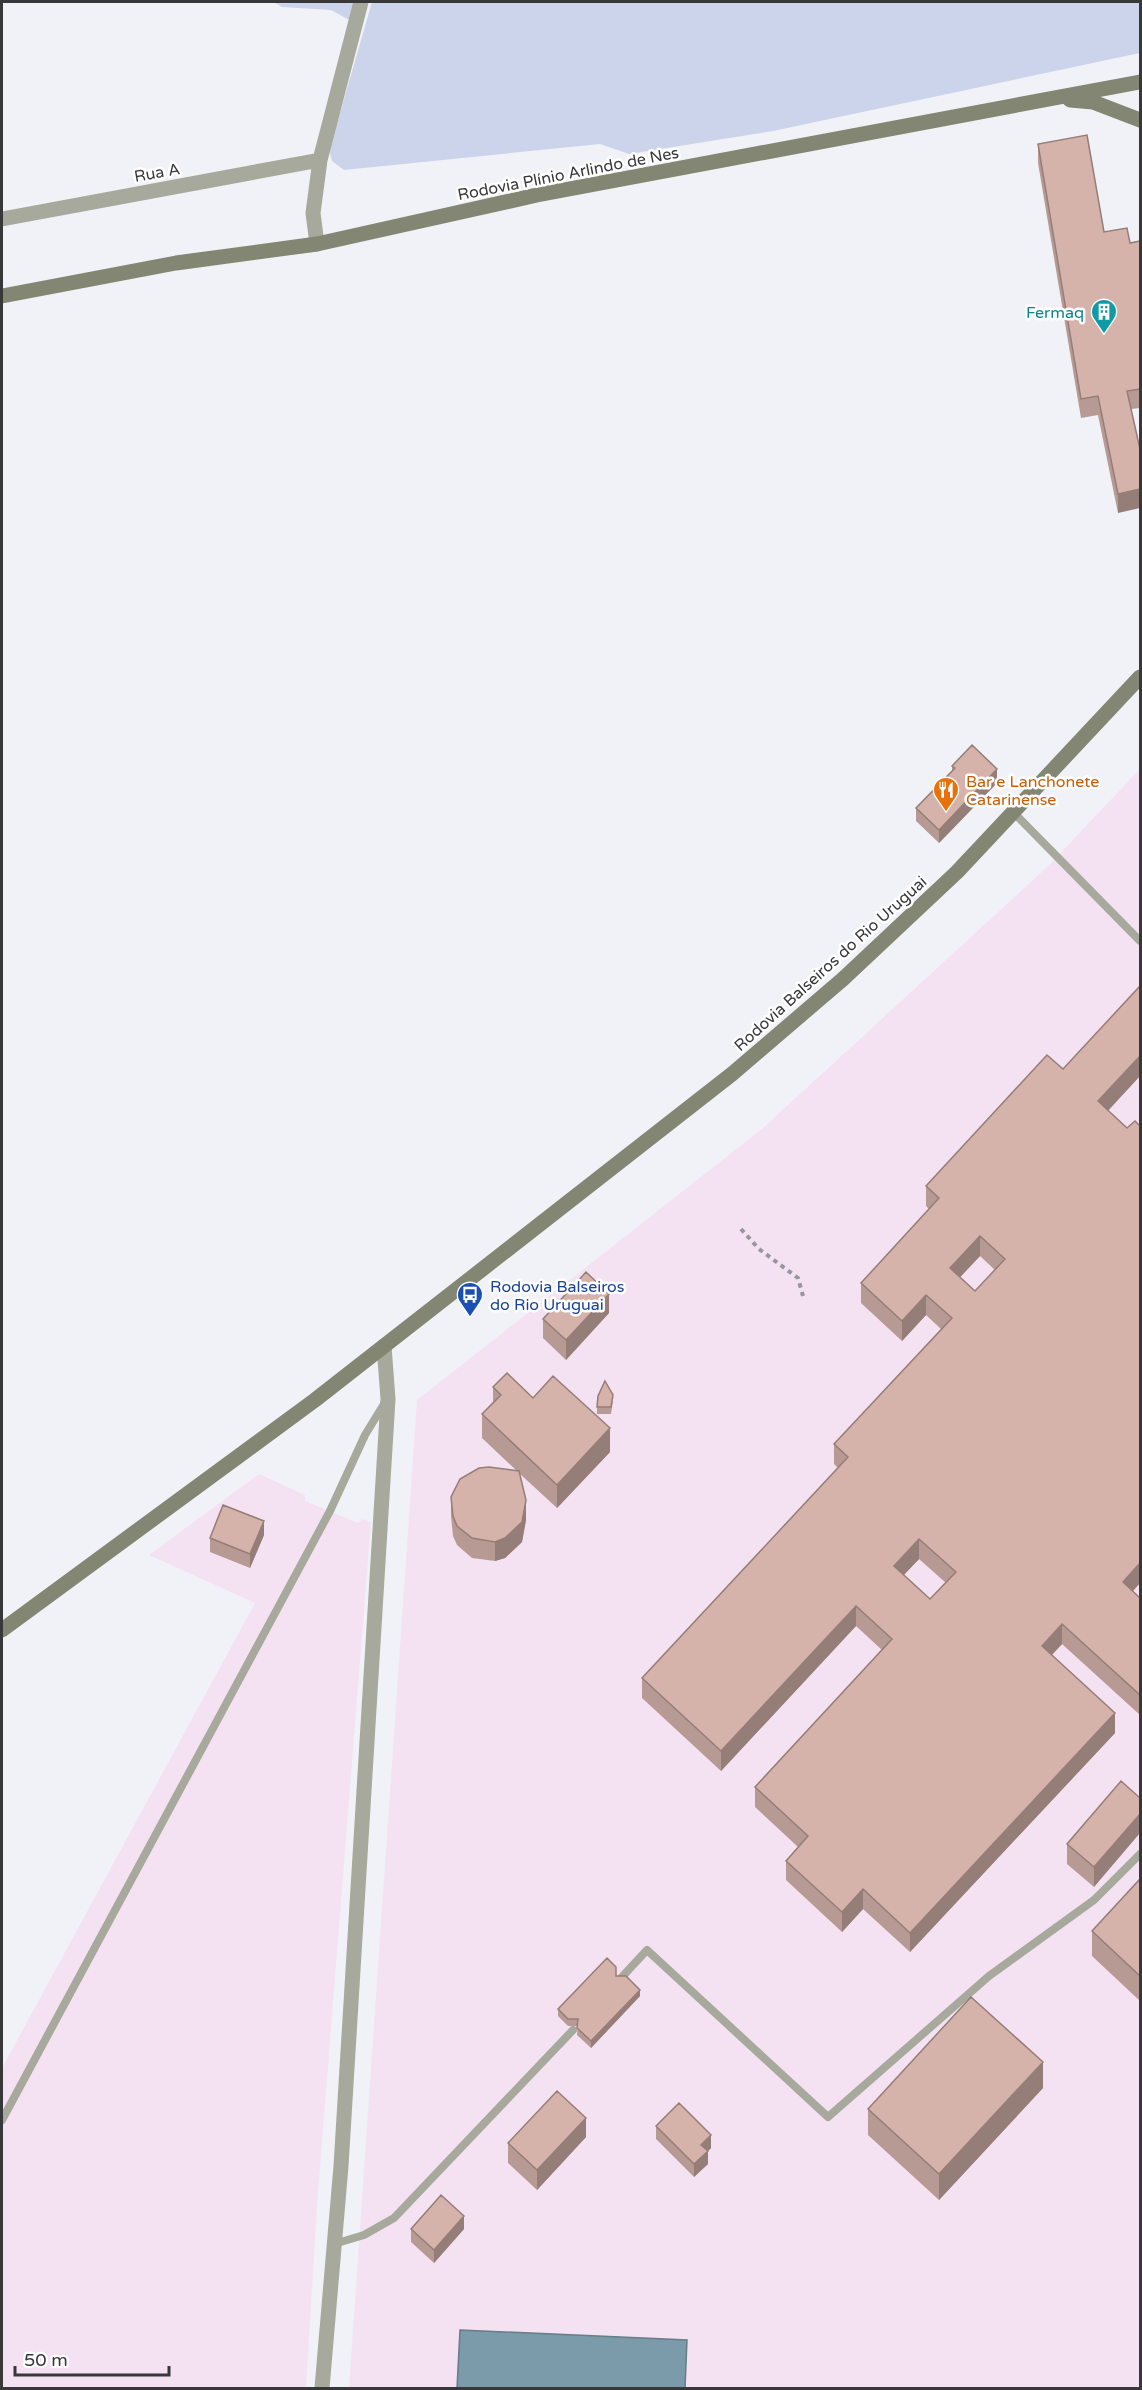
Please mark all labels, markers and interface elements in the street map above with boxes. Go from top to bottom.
street label: Rodovia Plínio Arlindo de Nes [456,143,681,205]
street label: Rua A [133,159,182,187]
building icon: Fermaq [1089,297,1119,335]
place label: Fermaq [1026,303,1084,323]
place label: Bar e Lanchonete Catarinense [966,772,1099,810]
restaurant icon: Bar e Lanchonete Catarinense [931,775,961,813]
street label: Rodovia Balseiros do Rio Uruguai [730,872,931,1056]
place label: Rodovia Balseiros do Rio Uruguai [490,1277,625,1315]
bus stop icon: Rodovia Balseiros do Rio Uruguai [455,1280,485,1318]
scale bar [15,2339,170,2377]
text: 50 m [24,2349,68,2371]

